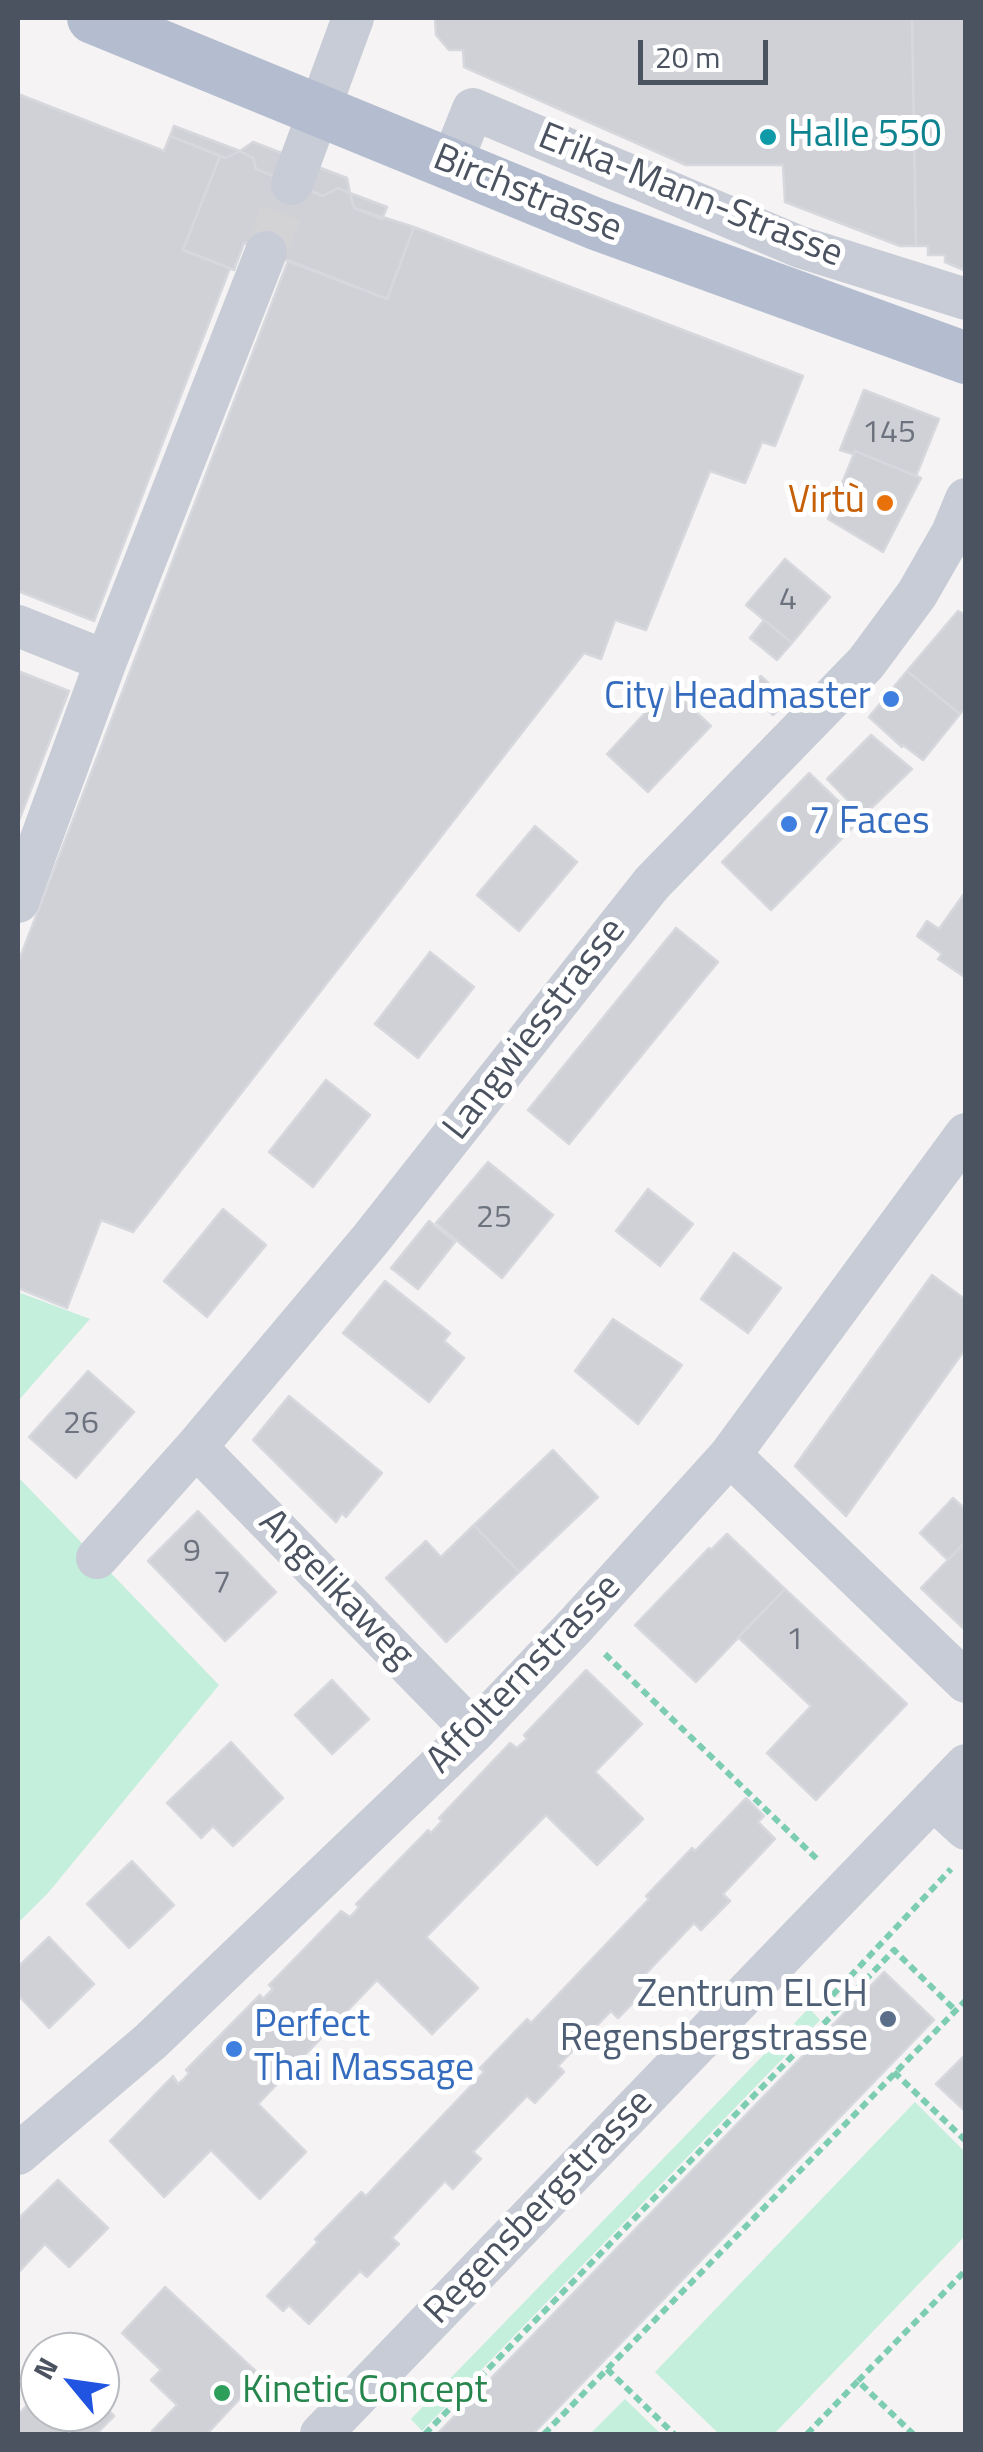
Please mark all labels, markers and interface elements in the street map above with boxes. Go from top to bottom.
scale bar [643,20,773,82]
text: 20 m [655,34,720,80]
place label: Halle 550 [788,114,942,160]
street label: Erika-Mann-Strasse [531,115,849,279]
marker: Halle 550 [757,126,779,148]
street label: Birchstrasse [426,137,628,253]
house number: 145 [862,415,916,453]
place label: Virtù [788,480,865,526]
marker: Virtù [874,492,896,514]
house number: 4 [779,582,797,620]
place label: City Headmaster [604,676,871,722]
marker: City Headmaster [880,688,902,710]
place label: 7 Faces [809,801,930,847]
marker: 7 Faces [778,813,800,835]
street label: Langwiesstrasse [435,910,637,1150]
house number: 25 [476,1200,512,1238]
house number: 26 [63,1406,99,1444]
street label: Angelikaweg [248,1501,422,1679]
house number: 9 [183,1534,201,1572]
house number: 7 [213,1566,231,1604]
street label: Affolternstrasse [418,1566,632,1784]
house number: 1 [786,1622,804,1660]
place label: Zentrum ELCH Regensbergstrasse [560,1974,868,2064]
place label: Perfect Thai Massage [254,2004,474,2094]
marker: Zentrum ELCH Regensbergstrasse [877,2008,899,2030]
marker: Perfect Thai Massage [223,2038,245,2060]
street label: Regensbergstrasse [416,2081,664,2335]
north arrow [20,2332,120,2432]
text: N [22,2349,69,2387]
place label: Kinetic Concept [242,2370,488,2416]
marker: Kinetic Concept [211,2382,233,2404]

